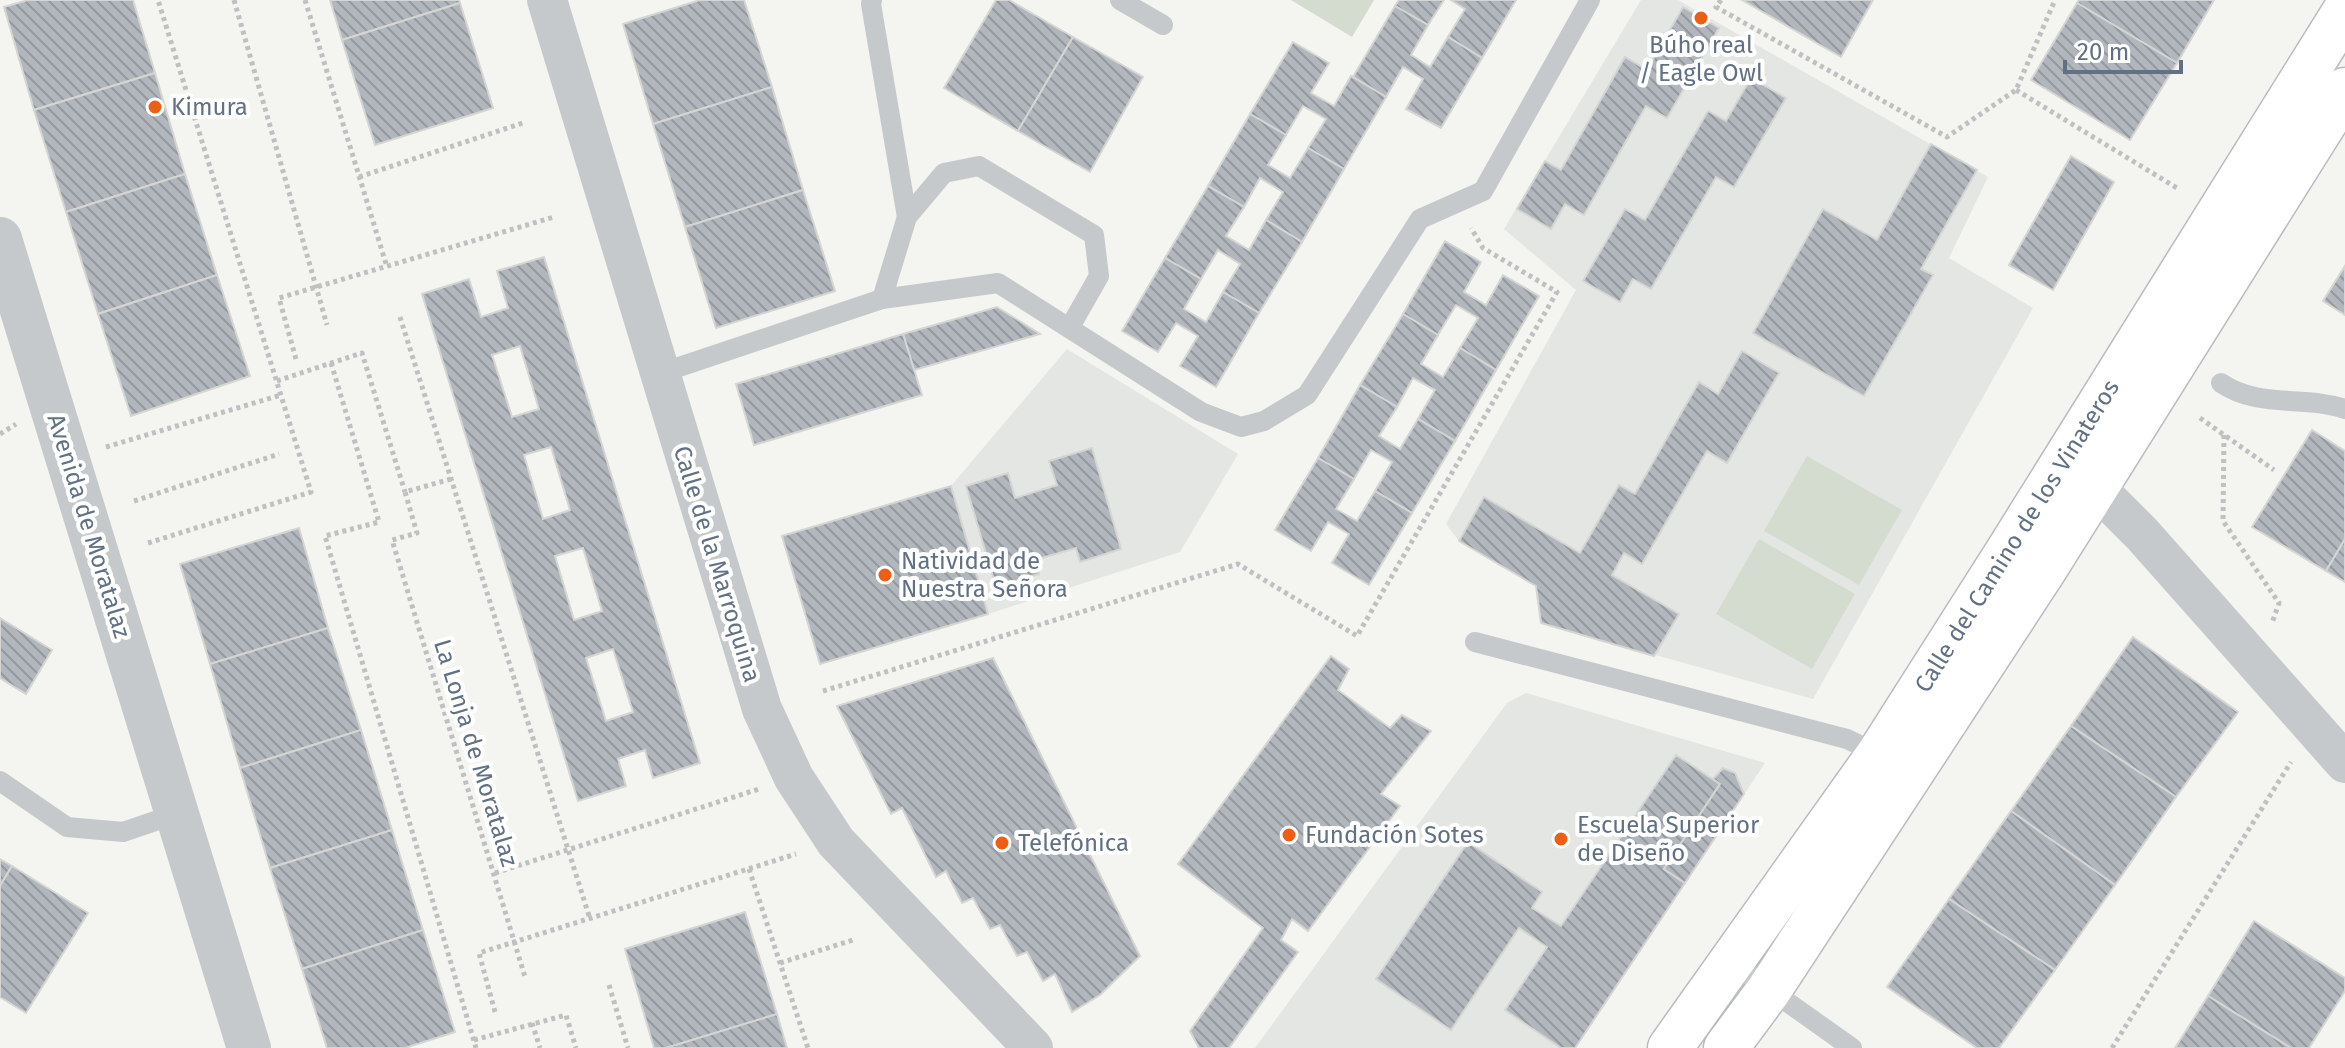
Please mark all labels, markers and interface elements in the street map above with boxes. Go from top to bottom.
marker: Búho real / Eagle Owl [1692,9,1710,27]
scale bar [2065,24,2181,74]
place label: Búho real / Eagle Owl [1639,31,1763,87]
text: 20 m [2077,38,2129,66]
place label: Kimura [171,93,248,121]
marker: Kimura [146,98,164,116]
street label: Calle del Camino de los Vinateros [1909,375,2125,697]
street label: Avenida de Moratalaz [42,411,136,641]
street label: Calle de la Marroquina [668,443,766,685]
place label: Natividad de Nuestra Señora [901,547,1068,603]
marker: Natividad de Nuestra Señora [876,566,894,584]
street label: La Lonja de Moratalaz [428,636,524,870]
place label: Escuela Superior de Diseño [1577,811,1760,867]
place label: Fundación Sotes [1305,821,1484,849]
marker: Fundación Sotes [1280,826,1298,844]
place label: Telefónica [1018,829,1129,857]
marker: Escuela Superior de Diseño [1552,830,1570,848]
marker: Telefónica [993,834,1011,852]

